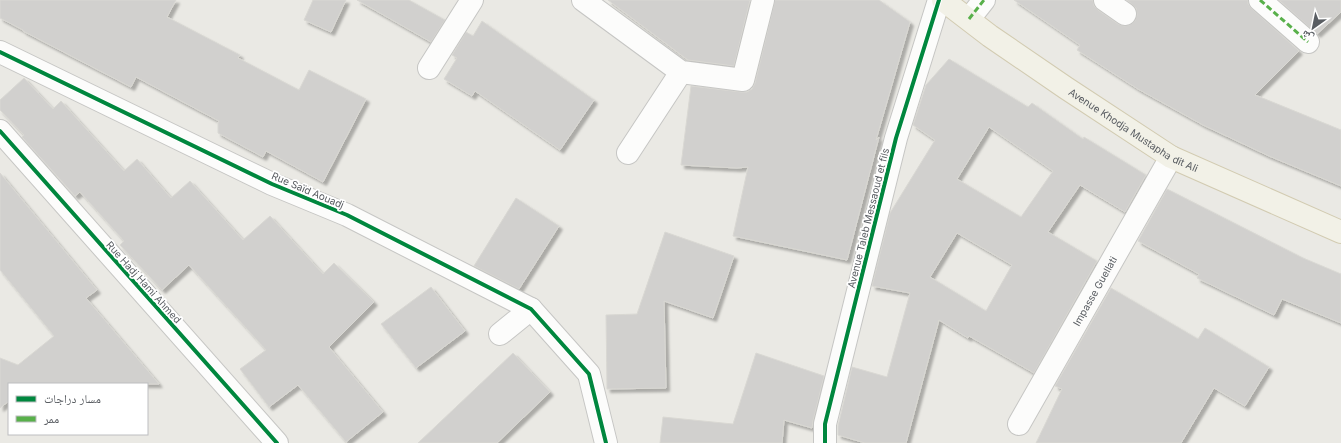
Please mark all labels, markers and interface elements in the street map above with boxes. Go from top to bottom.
north arrow [1293,8,1333,48]
text: ش [1299,26,1317,45]
street label: Avenue Khodja Mustapha dit Ali [1067,86,1200,174]
street label: Avenue Taleb Messaoud et fils [845,147,891,289]
street label: Rue Saïd Aouadj [270,169,346,211]
street label: Rue Hadj Hami Ahmed [104,239,184,325]
street label: Impasse Guellati [1070,254,1119,328]
legend [8,383,148,435]
text: مسار دراجات [44,391,101,406]
text: ممر [43,411,59,426]

